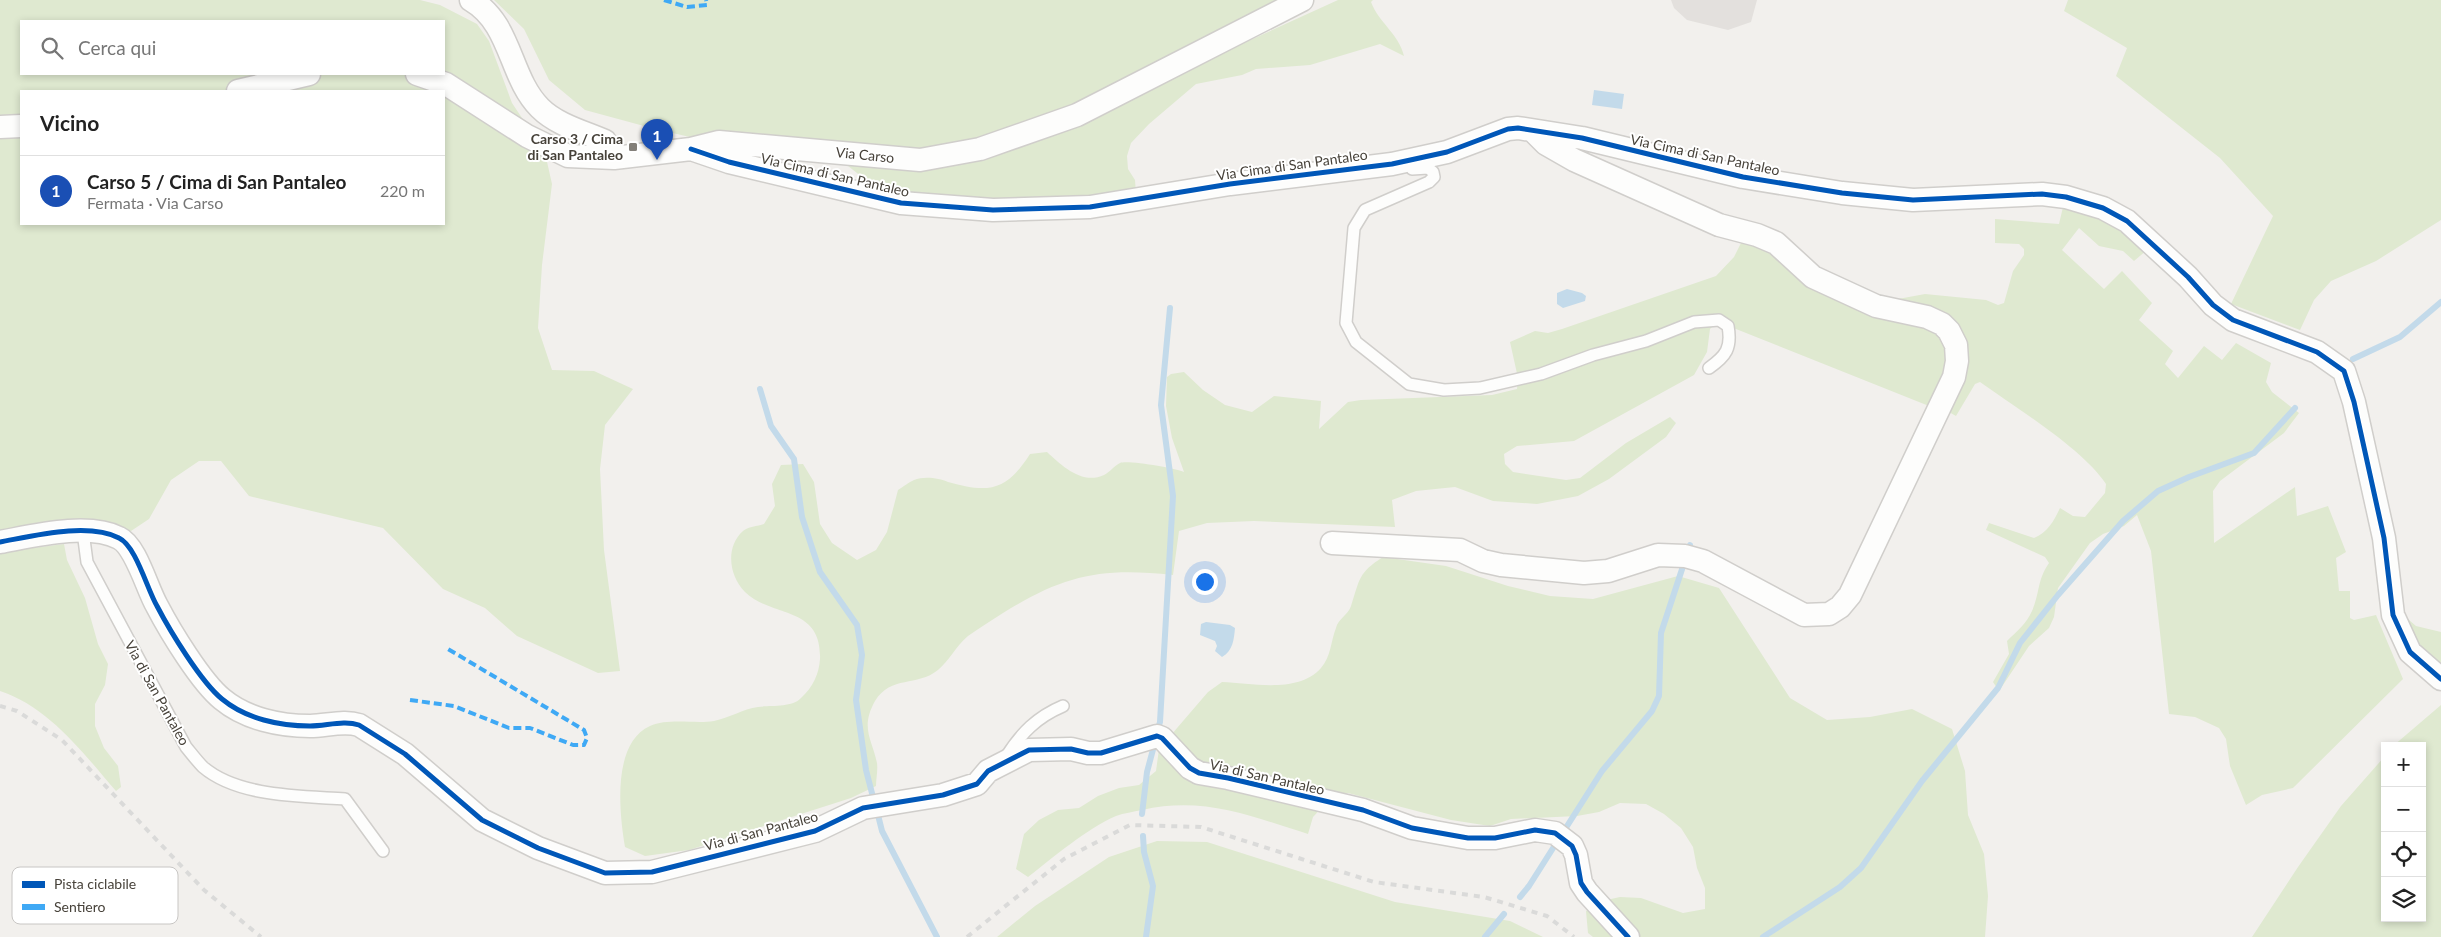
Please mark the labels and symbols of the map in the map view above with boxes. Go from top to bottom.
pin: 1 [641,119,673,160]
place label: Carso 3 / Cima di San Pantaleo [527,130,623,163]
street label: Via Cima di San Pantaleo [1629,130,1781,179]
marker: Carso 3 / Cima di San Pantaleo [627,141,639,153]
street label: Via Carso [835,143,895,166]
street label: Via Cima di San Pantaleo [1215,145,1369,184]
street label: Via Cima di San Pantaleo [759,149,911,200]
your location [1192,569,1218,595]
street label: Via di San Pantaleo [122,637,193,748]
street label: Via di San Pantaleo [1208,755,1326,798]
street label: Via di San Pantaleo [702,807,820,854]
legend [12,867,178,924]
text: Pista ciclabile [54,875,136,892]
text: Sentiero [54,898,105,915]

